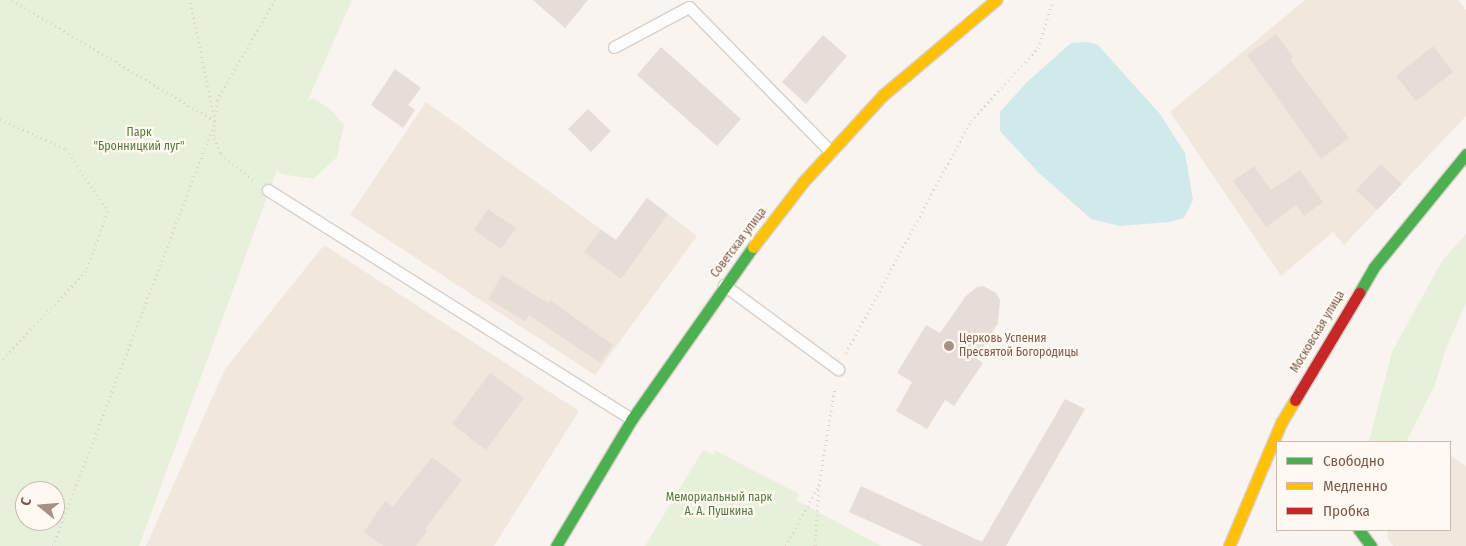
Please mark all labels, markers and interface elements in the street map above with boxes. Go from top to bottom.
park label: Парк "Бронницкий луг" [93,126,185,154]
street label: Советская улица [708,205,770,281]
street label: Московская улица [1288,288,1348,376]
place label: Церковь Успения Пресвятой Богородицы [959,332,1078,360]
marker: Церковь Успения Пресвятой Богородицы [943,340,955,352]
legend [1276,441,1451,531]
text: Свободно [1323,452,1385,470]
text: Медленно [1323,477,1388,495]
north arrow [15,481,65,531]
park label: Мемориальный парк А. А. Пушкина [666,491,772,519]
text: С [17,496,35,508]
text: Пробка [1323,502,1370,520]

